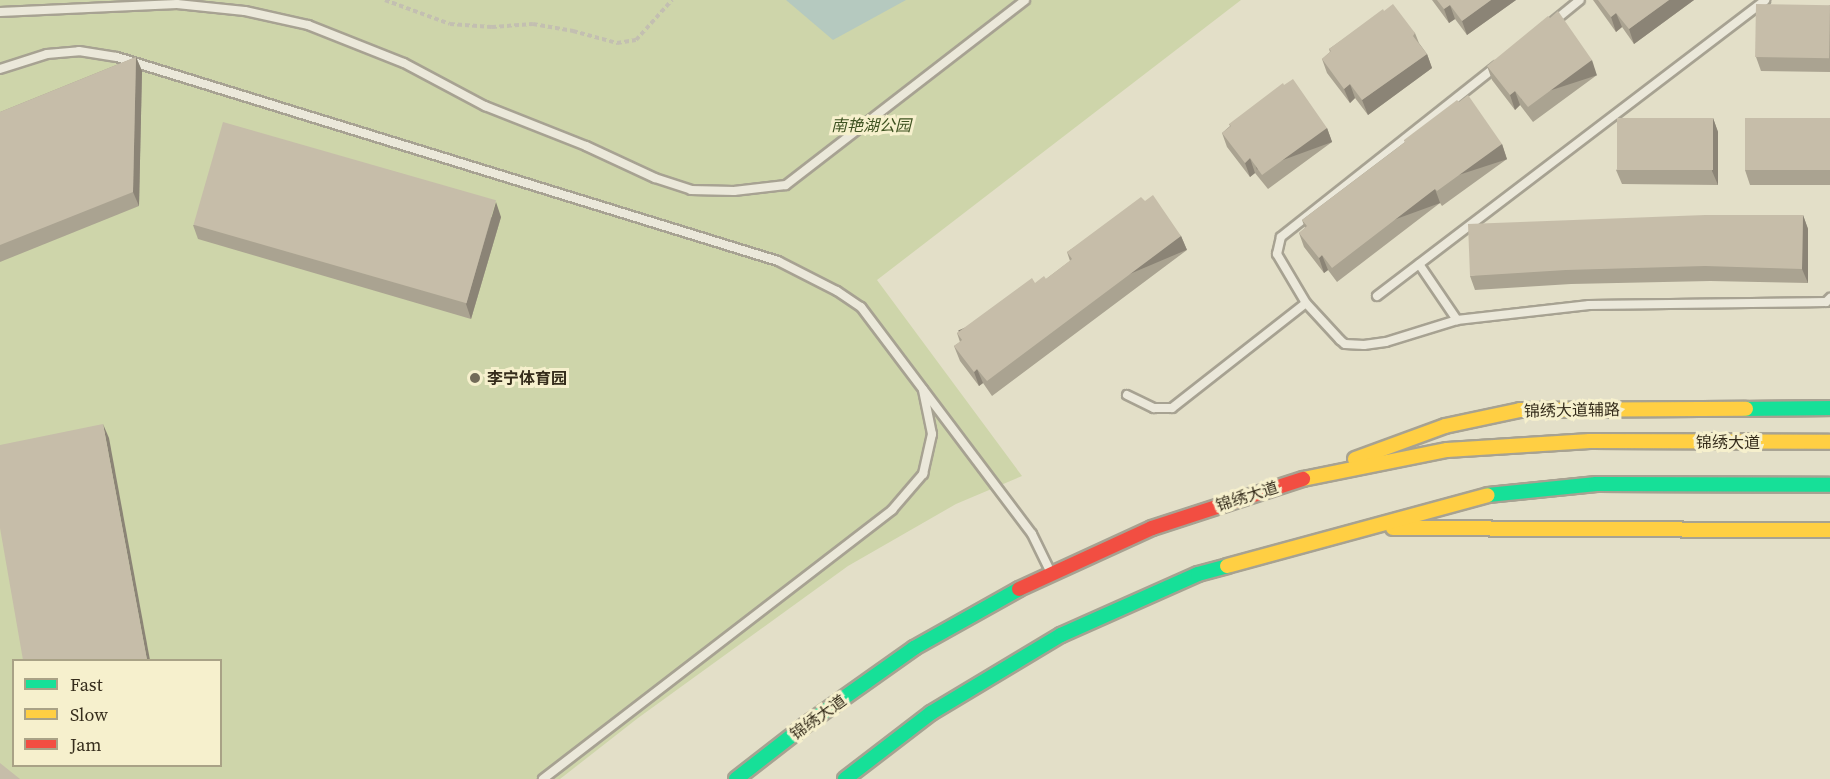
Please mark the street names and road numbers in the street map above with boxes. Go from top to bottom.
street label: 锦绣大道辅路 [1524,400,1620,420]
street label: 锦绣大道 [1696,432,1760,452]
street label: 锦绣大道 [1214,477,1280,515]
street label: 锦绣大道 [786,690,850,744]

